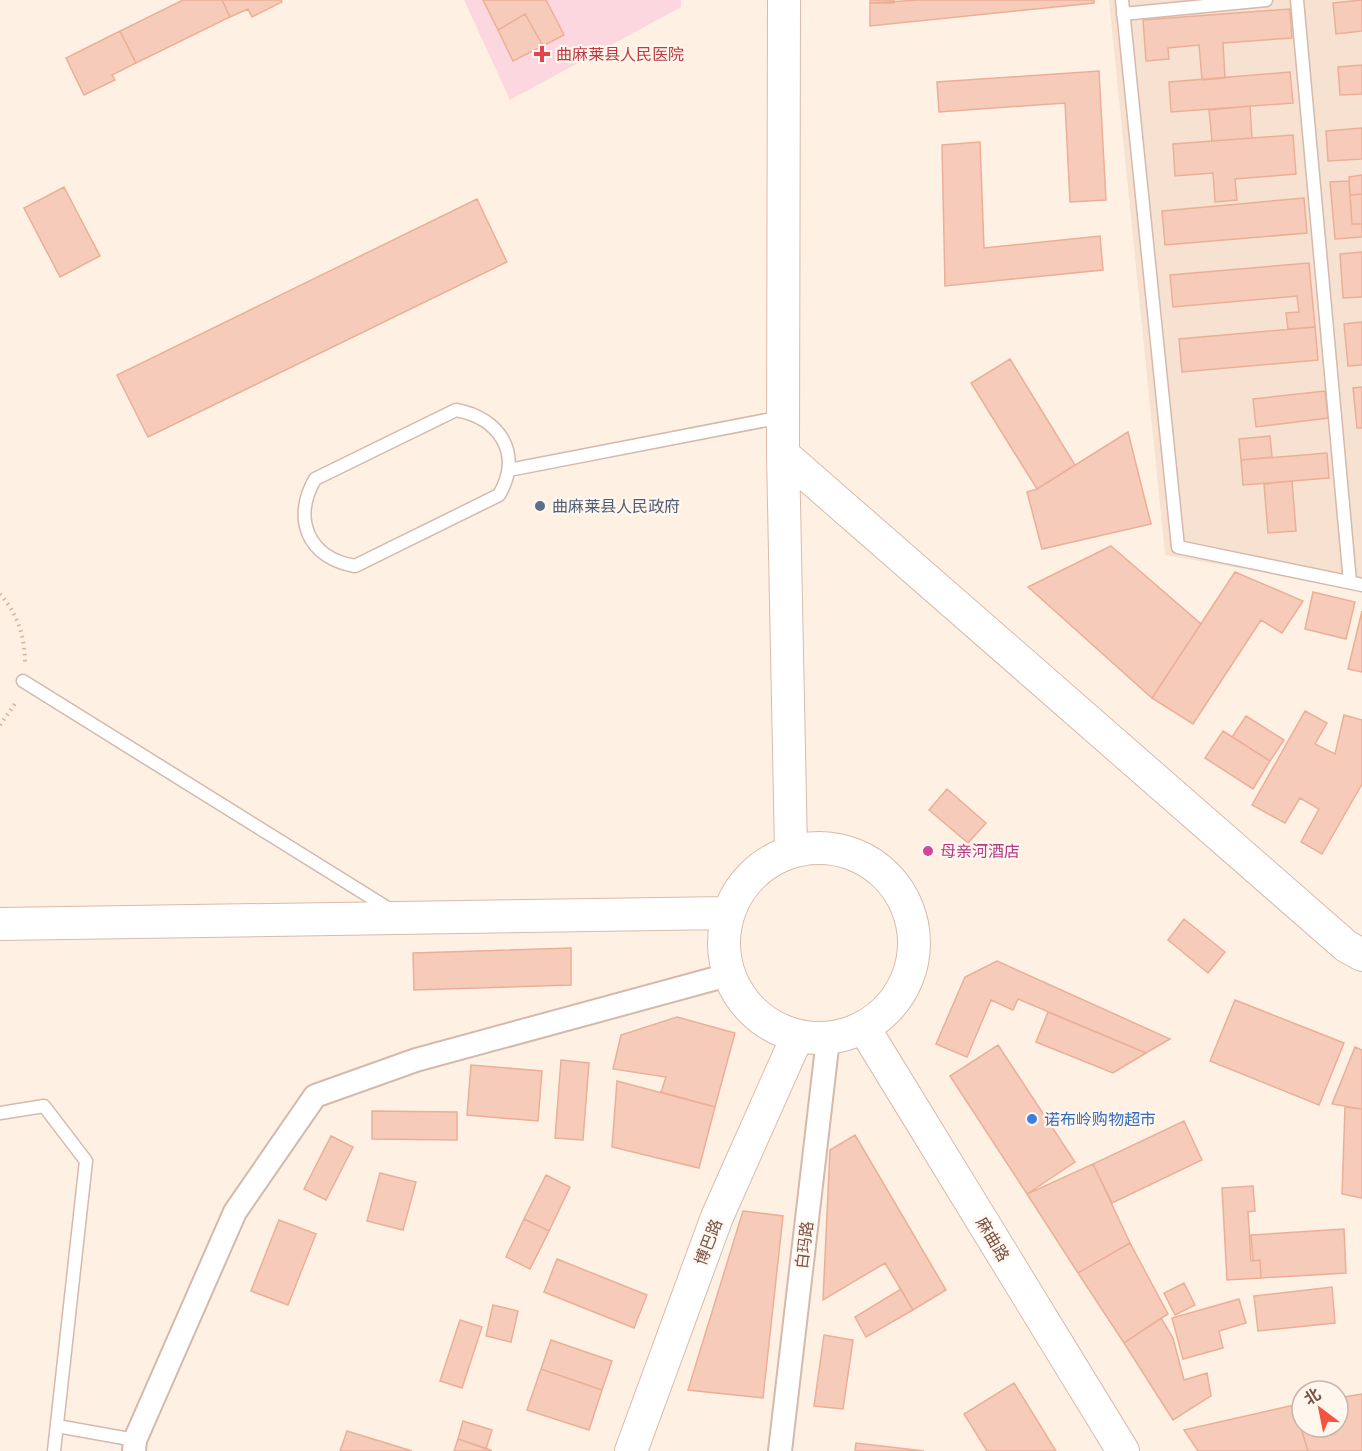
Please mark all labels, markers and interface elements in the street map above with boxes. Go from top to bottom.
place label: 曲麻莱县人民医院 [556,43,684,66]
marker: 曲麻莱县人民医院 [533,45,551,63]
place label: 曲麻莱县人民政府 [552,495,680,518]
marker: 曲麻莱县人民政府 [533,499,547,513]
place label: 母亲河酒店 [940,840,1020,863]
marker: 母亲河酒店 [921,844,935,858]
place label: 诺布岭购物超市 [1044,1108,1156,1131]
marker: 诺布岭购物超市 [1025,1112,1039,1126]
street label: 麻曲路 [970,1213,1015,1266]
street label: 博巴路 [689,1216,728,1269]
street label: 白玛路 [790,1220,819,1270]
north arrow [1290,1379,1350,1439]
text: 北 [1299,1383,1325,1411]

